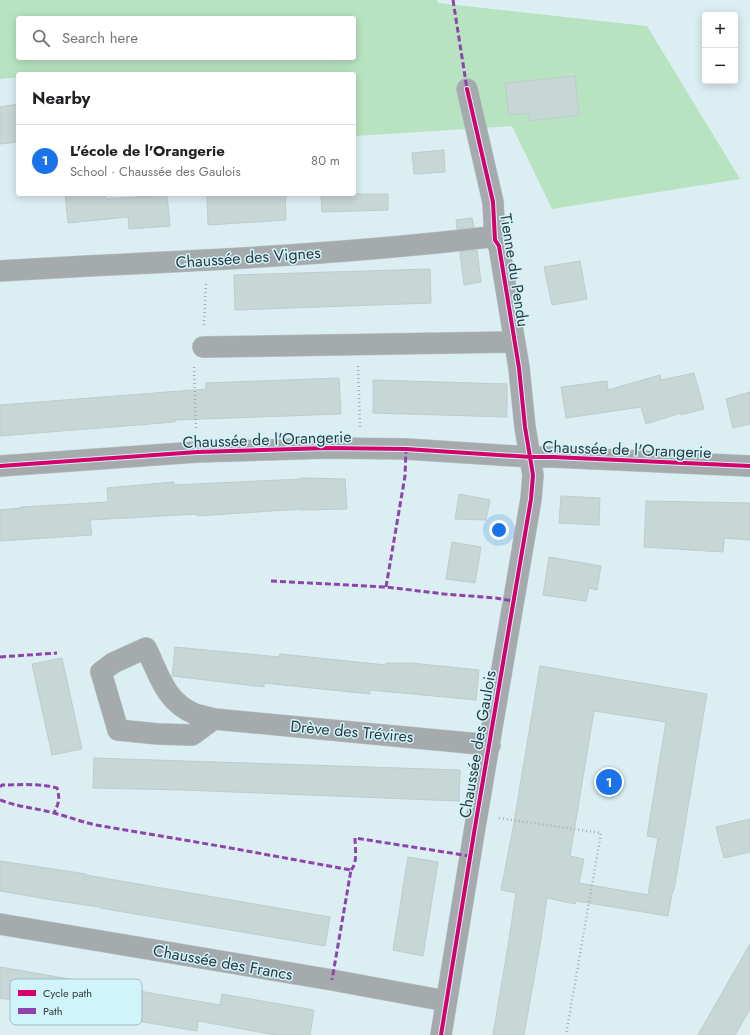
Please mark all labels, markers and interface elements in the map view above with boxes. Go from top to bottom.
map controls [702,12,738,84]
button: + [702,12,738,48]
search box [16,16,356,60]
icon: search [30,27,52,49]
text: Search here [62,27,138,49]
button: − [702,48,738,84]
text: Nearby [32,86,90,110]
text: L'école de l'Orangerie [70,140,225,162]
text: 1 [42,151,48,170]
text: 80 m [311,151,340,170]
text: School · Chaussée des Gaulois [70,162,241,181]
street label: Tienne du Pendu [494,212,535,328]
street label: Chaussée des Vignes [175,241,321,274]
street label: Chaussée de l'Orangerie [182,425,352,454]
street label: Chaussée de l'Orangerie [542,435,712,464]
your location [489,520,509,540]
street label: Chaussée des Gaulois [453,668,502,820]
street label: Drève des Trévires [289,715,414,748]
pin: 1 [596,767,622,797]
street label: Chaussée des Francs [151,939,295,986]
legend [10,979,142,1025]
text: Cycle path [43,985,92,1001]
text: Path [43,1003,62,1019]

